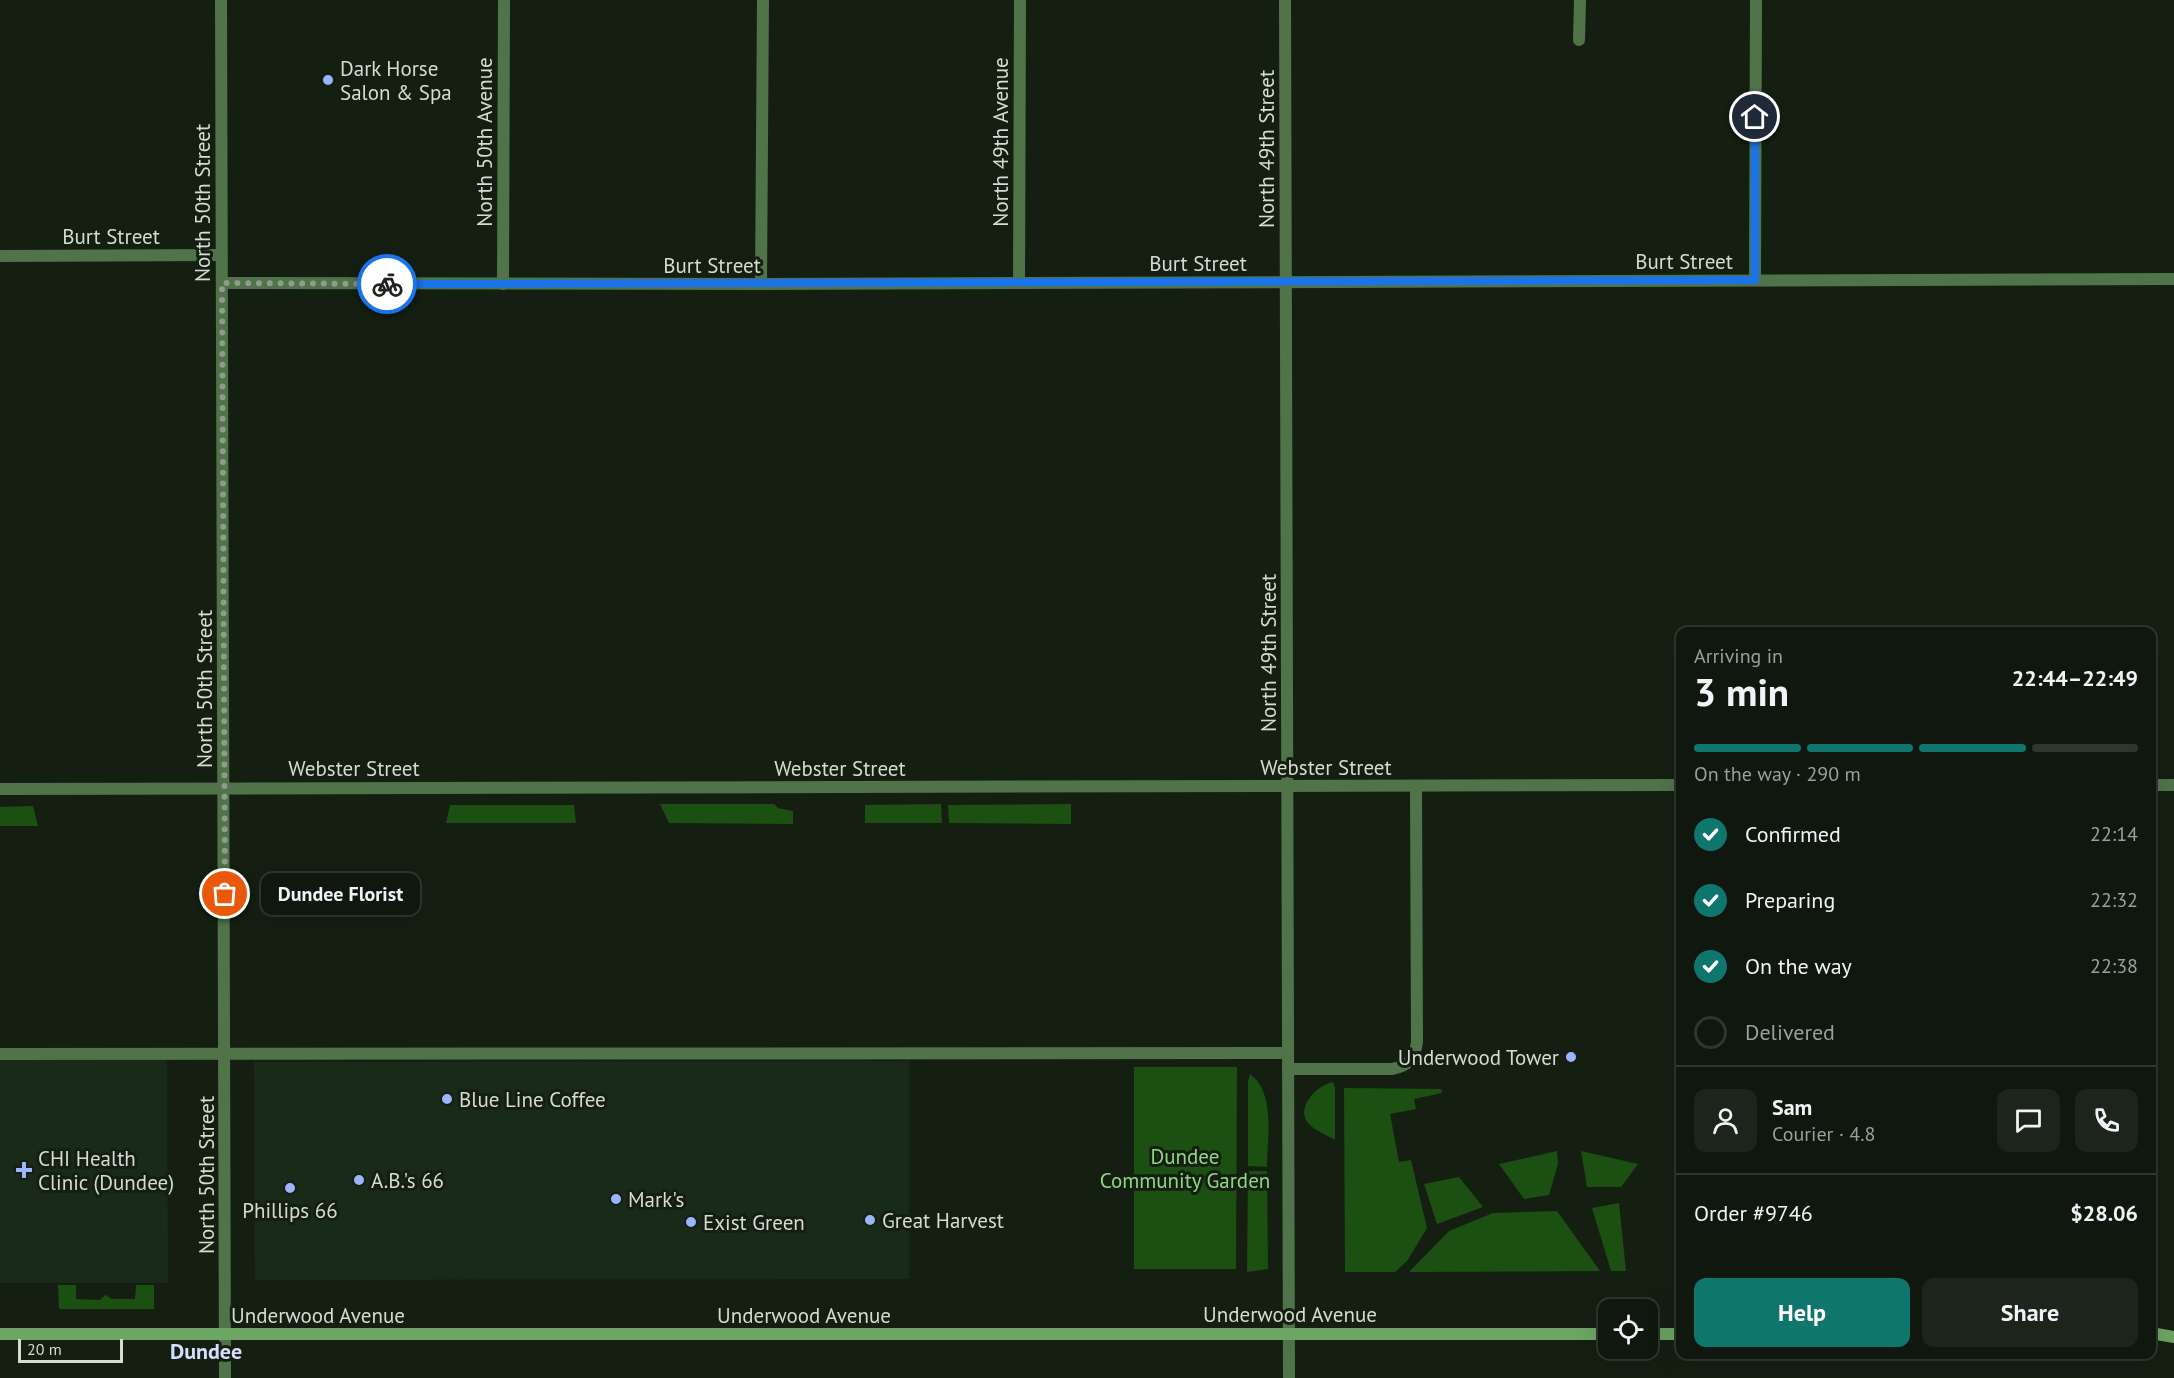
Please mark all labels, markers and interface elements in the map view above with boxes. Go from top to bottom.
place label: Dark Horse Salon & Spa [340,55,452,106]
street label: North 50th Avenue [471,57,498,227]
street label: North 49th Avenue [987,57,1014,227]
street label: North 49th Street [1253,70,1280,228]
marker: Dark Horse Salon & Spa [321,73,335,87]
pin [1729,91,1780,142]
icon: home [1738,100,1771,133]
street label: North 50th Street [189,124,216,282]
street label: Burt Street [62,223,160,250]
street label: Burt Street [1635,248,1733,275]
street label: Burt Street [1149,250,1247,277]
street label: Burt Street [663,252,761,279]
courier [357,254,417,314]
icon: bike [371,268,404,301]
street label: North 49th Street [1255,574,1282,732]
street label: North 50th Street [191,610,218,768]
text: Arriving in [1694,643,1783,669]
text: 22:44–22:49 [2012,664,2138,692]
text: 3 min [1694,666,1789,717]
street label: Webster Street [1260,754,1392,781]
street label: Webster Street [288,755,420,782]
street label: Webster Street [774,755,906,782]
text: On the way · 290 m [1694,761,1861,787]
icon: check [1694,818,1727,851]
text: Confirmed [1745,820,1841,848]
text: 22:14 [2090,821,2138,847]
pin [199,868,250,919]
callout: Dundee Florist [261,873,420,915]
icon: bag [208,877,241,910]
text: Dundee Florist [278,881,403,907]
icon: check [1694,884,1727,917]
text: Preparing [1745,886,1835,914]
text: 22:32 [2090,887,2138,913]
icon: check [1694,950,1727,983]
text: On the way [1745,952,1852,980]
text: 22:38 [2090,953,2138,979]
text: Delivered [1745,1018,1835,1046]
place label: Underwood Tower [1398,1044,1559,1071]
marker: Underwood Tower [1564,1050,1578,1064]
place label: Blue Line Coffee [459,1086,606,1113]
button: person [1694,1089,1757,1152]
button: chat [1997,1089,2060,1152]
button: phone [2075,1089,2138,1152]
marker: Blue Line Coffee [440,1092,454,1106]
text: Sam [1772,1093,1812,1121]
street label: North 50th Street [193,1096,220,1254]
text: Courier · 4.8 [1772,1121,1875,1147]
park label: Dundee Community Garden [1100,1143,1270,1194]
place label: CHI Health Clinic (Dundee) [38,1145,174,1196]
marker: CHI Health Clinic (Dundee) [15,1161,33,1179]
place label: A.B.'s 66 [371,1167,444,1194]
marker: A.B.'s 66 [352,1173,366,1187]
marker: Phillips 66 [283,1181,297,1195]
place label: Mark's [628,1186,684,1213]
marker: Mark's [609,1192,623,1206]
place label: Phillips 66 [242,1197,338,1224]
text: Order #9746 [1694,1199,1813,1227]
text: $28.06 [2070,1199,2138,1227]
place label: Great Harvest [882,1207,1004,1234]
place label: Exist Green [703,1209,805,1236]
marker: Great Harvest [863,1213,877,1227]
marker: Exist Green [684,1215,698,1229]
button: Help [1694,1278,1910,1347]
button: Share [1922,1278,2138,1347]
map controls [1598,1299,1658,1359]
button: locate [1598,1299,1658,1359]
street label: Underwood Avenue [1203,1301,1377,1328]
street label: Underwood Avenue [231,1302,405,1329]
street label: Underwood Avenue [717,1302,891,1329]
scale bar [18,1336,123,1364]
district label: Dundee [170,1337,242,1365]
text: 20 m [27,1339,62,1359]

